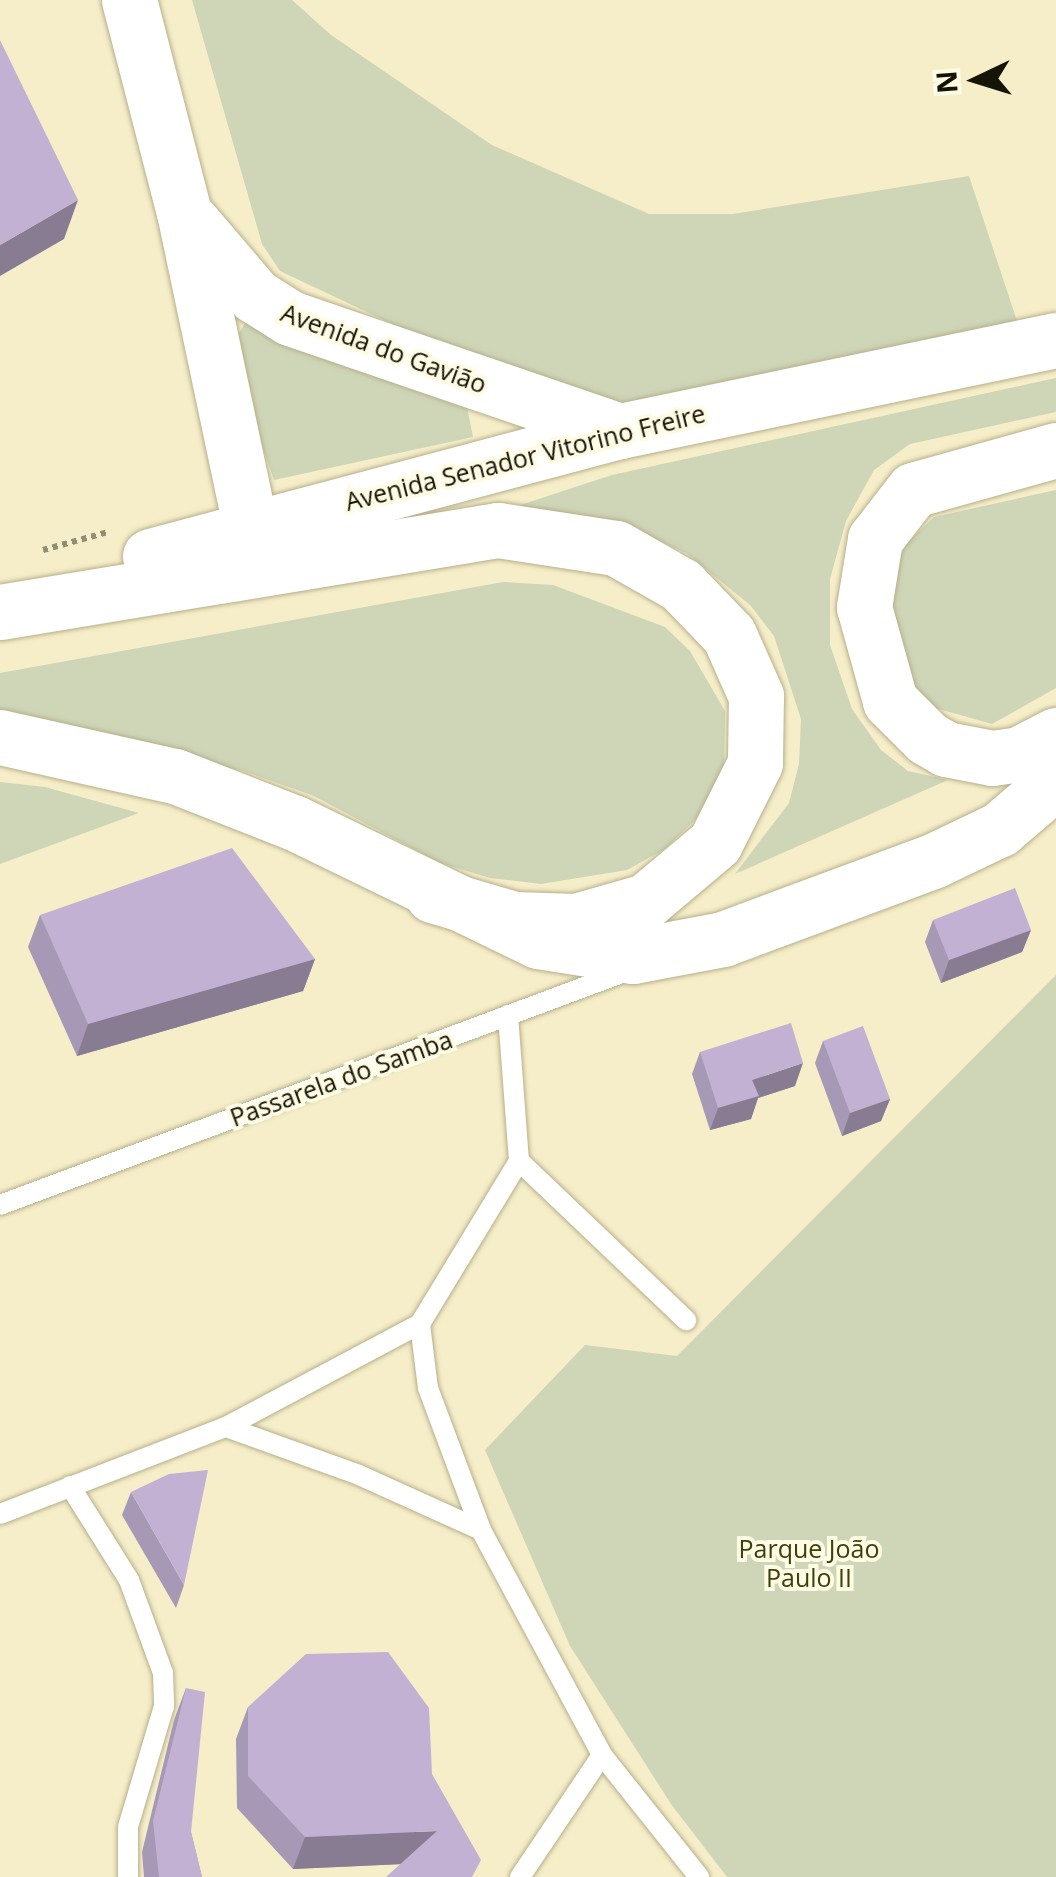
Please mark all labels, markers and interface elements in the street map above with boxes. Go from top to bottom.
north arrow [926,30,1026,130]
text: N [926,69,966,95]
street label: Avenida do Gavião [277,297,491,399]
street label: Avenida Senador Vitorino Freire [342,398,708,516]
street label: Passarela do Samba [226,1024,456,1132]
park label: Parque João Paulo II [739,1534,879,1593]

